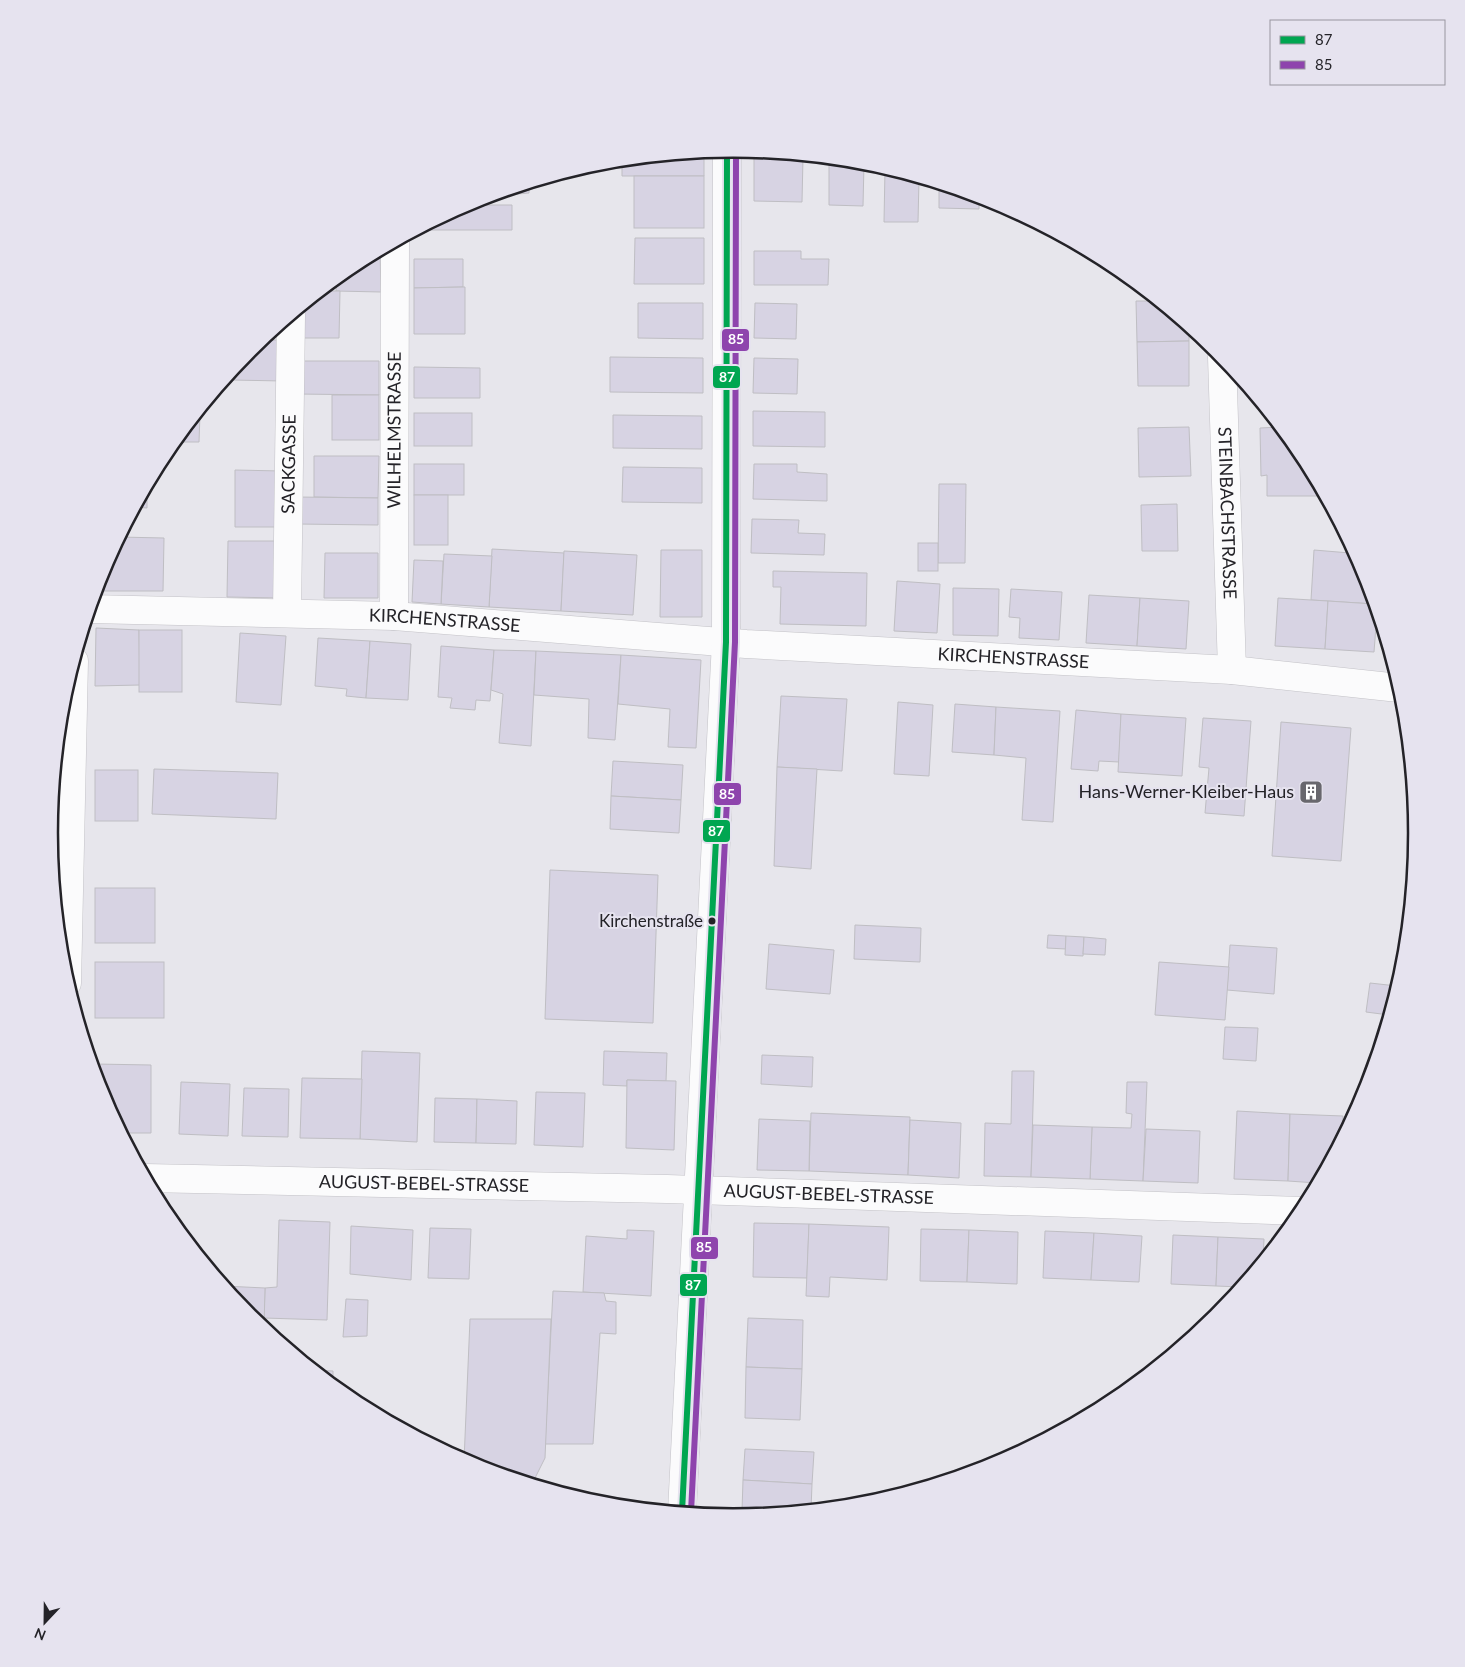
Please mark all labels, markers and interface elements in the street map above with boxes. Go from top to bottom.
legend [1270,20,1445,85]
text: 87 [1315,30,1333,48]
text: 85 [1315,55,1332,73]
line badge: 85 [721,328,750,352]
text: 85 [728,330,744,347]
street label: WILHELMSTRASSE [382,352,405,508]
line badge: 87 [712,365,741,389]
text: 87 [719,368,735,385]
street label: SACKGASSE [276,414,300,514]
street label: STEINBACHSTRASSE [1214,426,1242,599]
street label: KIRCHENSTRASSE [369,603,521,636]
street label: KIRCHENSTRASSE [937,642,1090,672]
building icon: Hans-Werner-Kleiber-Haus [1298,779,1324,805]
place label: Hans-Werner-Kleiber-Haus [1079,780,1294,802]
line badge: 85 [713,782,742,806]
text: 85 [719,785,735,802]
line badge: 87 [702,819,731,843]
text: 87 [708,822,724,839]
place label: Kirchenstraße [599,910,703,931]
marker: Kirchenstraße [707,916,717,926]
street label: AUGUST-BEBEL-STRASSE [319,1170,529,1196]
street label: AUGUST-BEBEL-STRASSE [723,1179,934,1208]
line badge: 85 [690,1236,719,1260]
text: 85 [696,1238,712,1255]
line badge: 87 [679,1273,708,1297]
text: 87 [685,1276,701,1293]
north arrow [20,1597,70,1647]
text: N [32,1625,48,1644]

